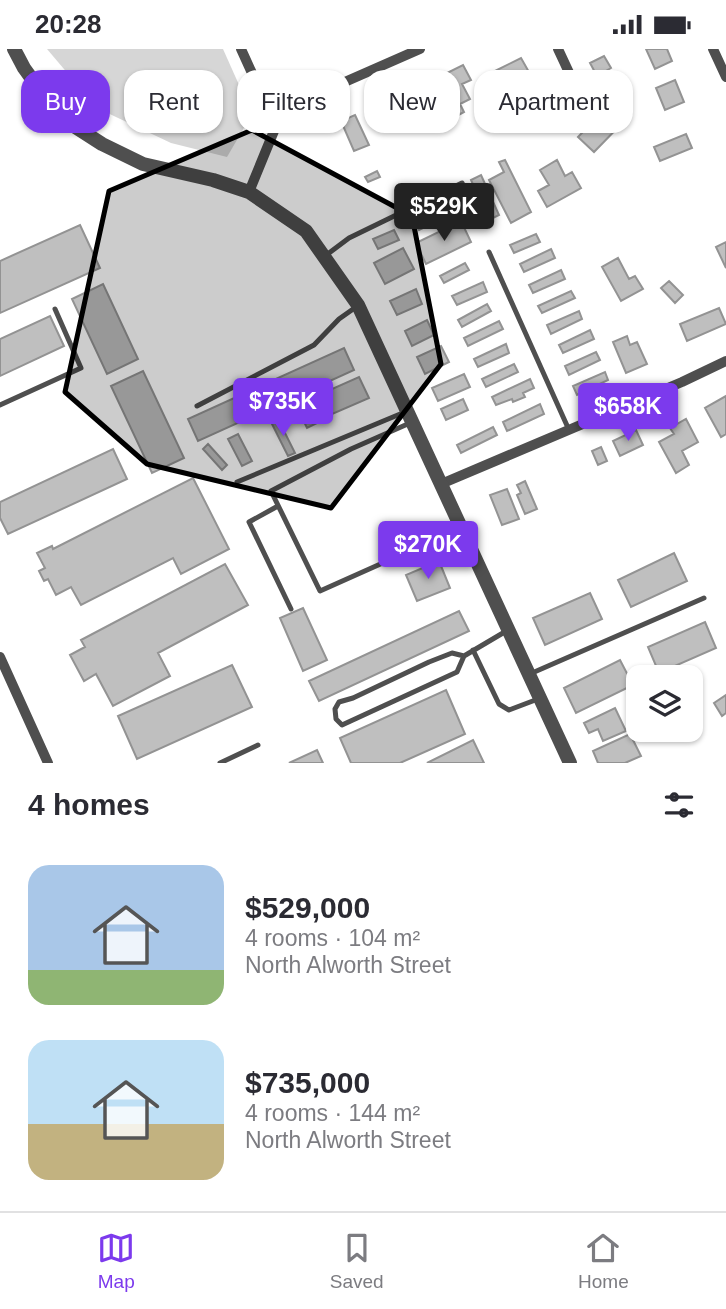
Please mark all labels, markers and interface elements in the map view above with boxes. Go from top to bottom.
text: 20:28 [35,9,102,39]
chip: Buy [21,70,110,133]
chip: Rent [124,70,223,133]
chip: Filters [237,70,350,133]
chip: New [364,70,460,133]
chip: Apartment [474,70,633,133]
pin: $529K [395,183,493,243]
text: $529K [410,193,478,219]
pin: $735K [234,379,332,438]
pin: $658K [579,383,677,443]
text: $735K [249,388,317,414]
text: $658K [594,393,662,419]
pin: $270K [379,521,477,581]
text: $270K [394,531,462,557]
map controls [626,665,703,742]
button: layers [626,665,703,742]
icon: filters [660,786,698,824]
text: 4 homes [28,788,150,821]
text: $529,000 [245,891,370,924]
icon: home [84,893,168,977]
text: 4 rooms · 104 m² [245,925,420,951]
text: North Alworth Street [245,952,451,978]
text: $735,000 [245,1066,370,1099]
icon: home [84,1068,168,1152]
text: 4 rooms · 144 m² [245,1100,420,1126]
text: North Alworth Street [245,1127,451,1153]
tab: Map [97,1229,135,1293]
tab: Saved [330,1229,384,1293]
tab: Home [578,1229,629,1293]

